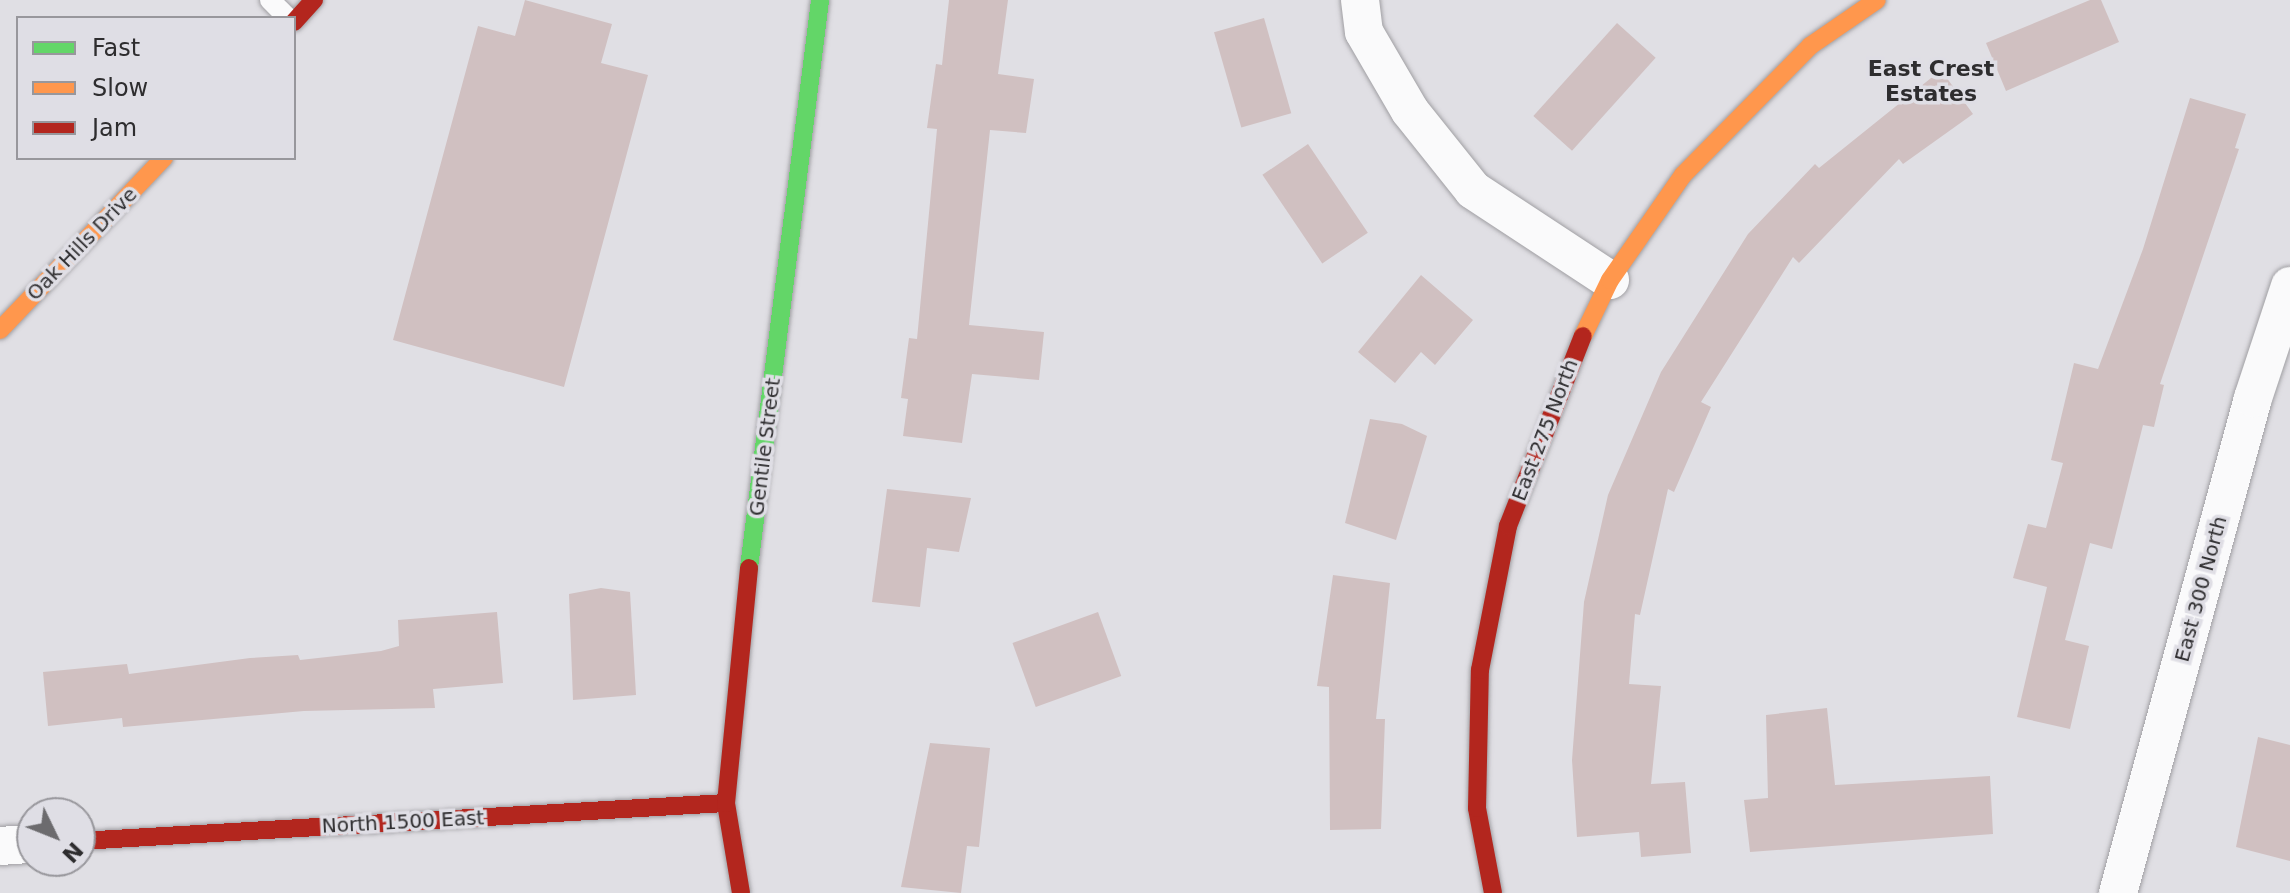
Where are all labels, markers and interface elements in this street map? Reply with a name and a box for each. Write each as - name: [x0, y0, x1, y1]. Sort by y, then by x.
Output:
- legend: [16, 16, 296, 160]
- text: Fast: [92, 34, 140, 62]
- district label: East Crest Estates: [1868, 55, 1994, 106]
- text: Slow: [92, 74, 148, 102]
- text: Jam: [92, 114, 137, 142]
- street label: Oak Hills Drive: [22, 183, 142, 305]
- street label: East 275 North: [1507, 356, 1583, 504]
- street label: Gentile Street: [745, 377, 785, 517]
- street label: East 300 North: [2170, 513, 2232, 665]
- north arrow: [16, 797, 96, 877]
- street label: North 1500 East: [321, 806, 485, 838]
- text: N: [57, 837, 88, 868]

